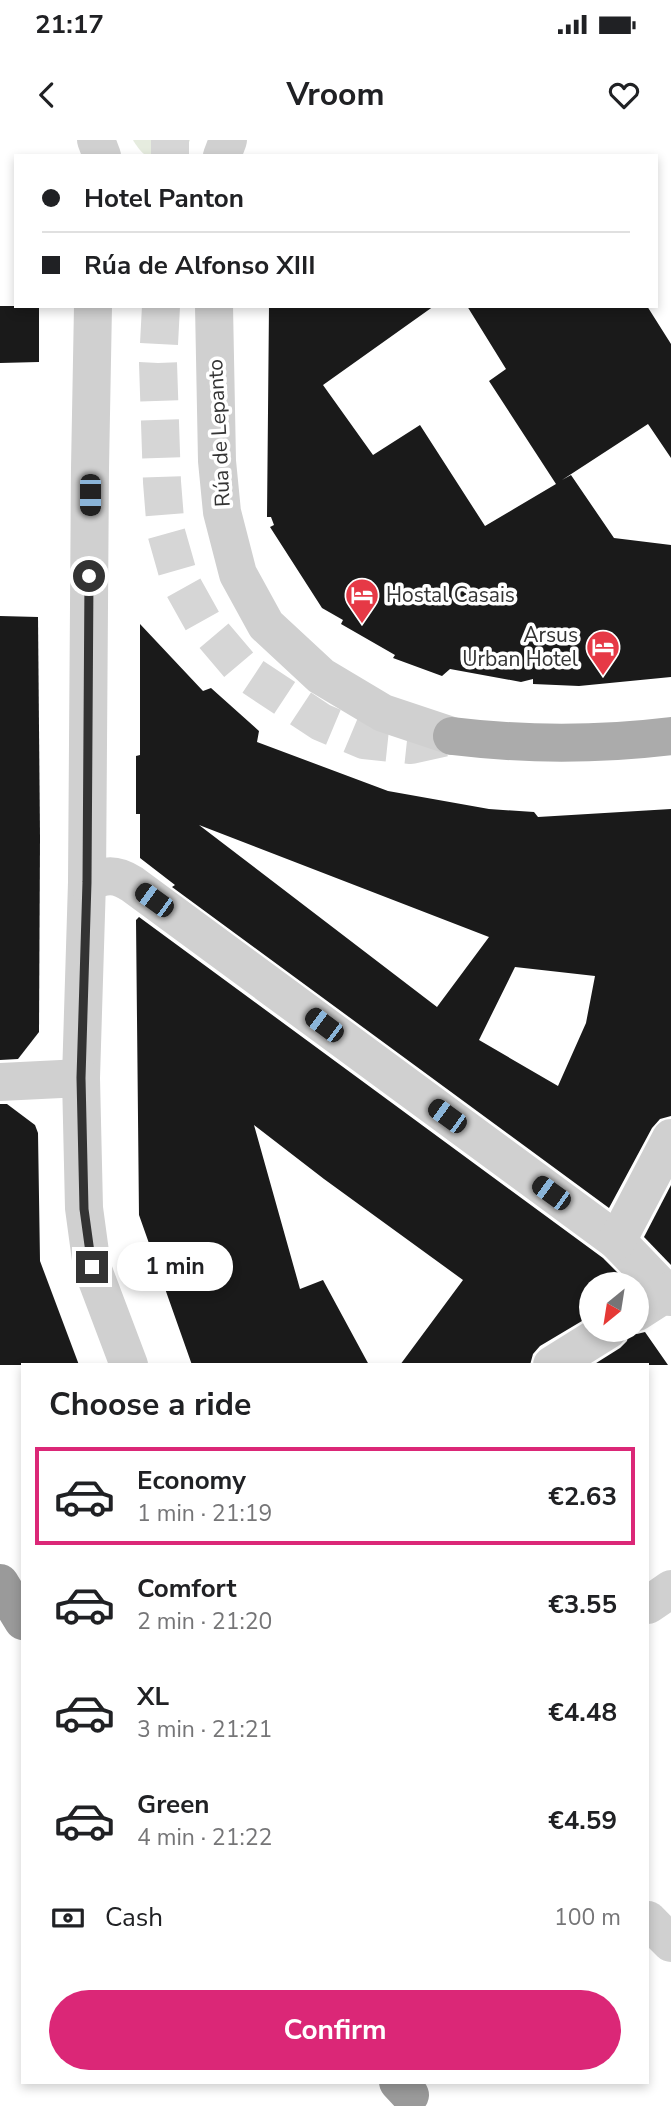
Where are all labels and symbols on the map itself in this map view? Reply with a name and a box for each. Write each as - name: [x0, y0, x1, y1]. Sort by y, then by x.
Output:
- street label: Rúa de Lepanto: [201, 358, 237, 508]
- car: [80, 474, 101, 516]
- route start: [73, 560, 105, 592]
- hotel icon: Hostal Casais: [343, 576, 381, 625]
- place label: Hostal Casais: [386, 581, 515, 609]
- place label: Arsus Urban Hotel: [462, 621, 579, 673]
- hotel icon: Arsus Urban Hotel: [584, 628, 622, 677]
- car: [131, 879, 178, 921]
- car: [301, 1004, 348, 1046]
- car: [424, 1095, 471, 1137]
- car: [528, 1172, 575, 1214]
- callout: 1 min: [116, 1242, 232, 1292]
- route end: [76, 1251, 108, 1283]
- north arrow: [579, 1272, 649, 1342]

